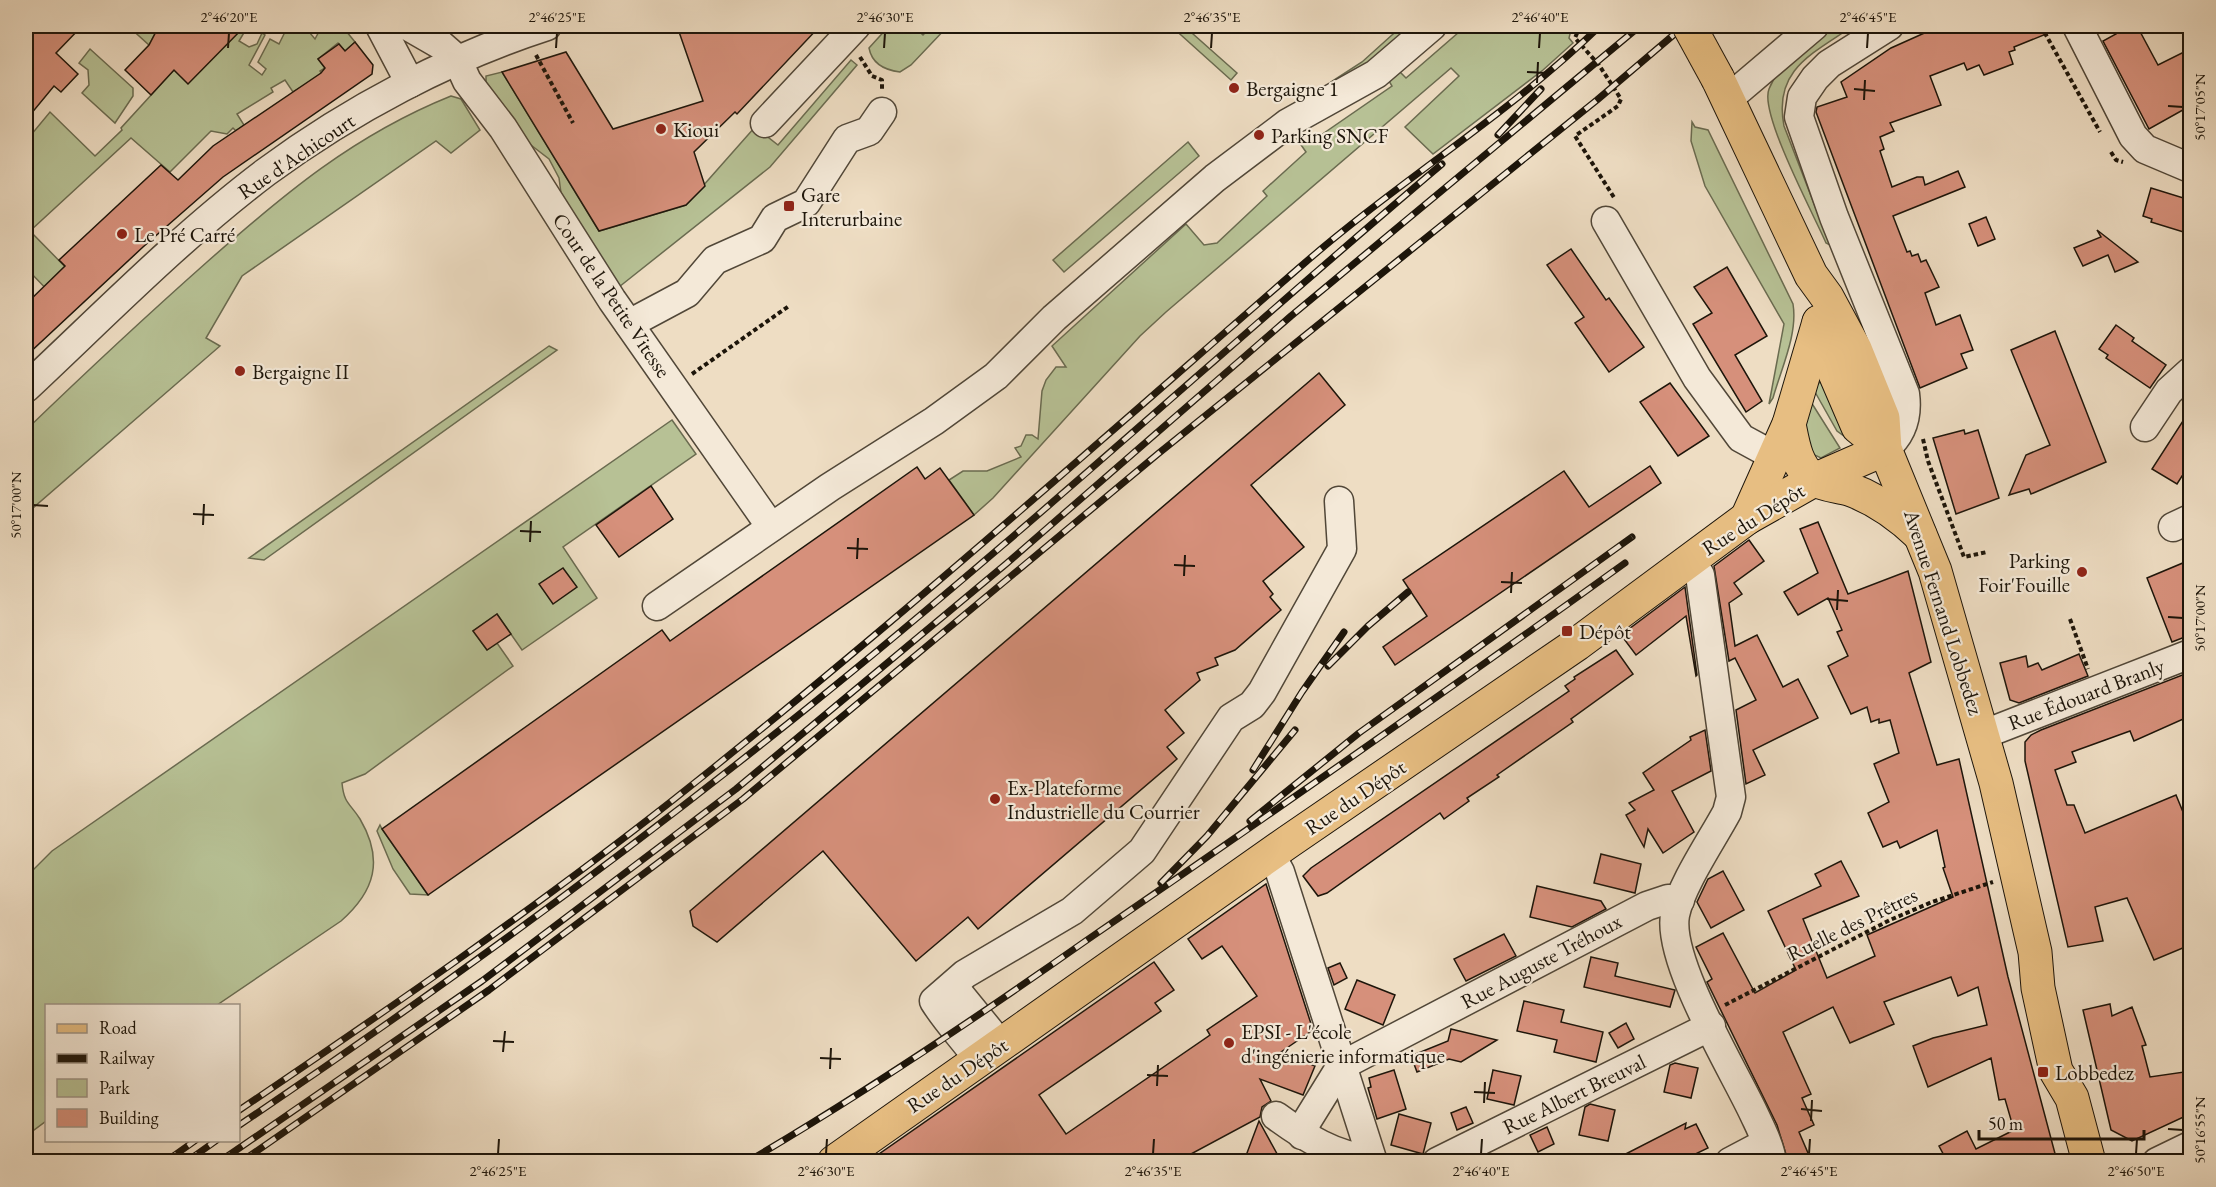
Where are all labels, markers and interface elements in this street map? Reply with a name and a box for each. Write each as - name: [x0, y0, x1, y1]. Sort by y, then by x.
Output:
- text: 2°46'20"E: [201, 7, 258, 26]
- text: 2°46'25"E: [529, 7, 586, 26]
- text: 2°46'30"E: [857, 7, 914, 26]
- text: 2°46'35"E: [1184, 7, 1241, 26]
- text: 2°46'40"E: [1512, 7, 1569, 26]
- text: 2°46'45"E: [1840, 7, 1897, 26]
- text: 50°17'05"N: [2190, 73, 2209, 141]
- place label: Bergaigne 1: [1246, 75, 1339, 102]
- marker: Bergaigne 1: [1227, 81, 1241, 95]
- street label: Rue d'Achicourt: [232, 107, 360, 205]
- place label: Kioui: [673, 116, 719, 143]
- marker: Kioui: [654, 122, 668, 136]
- place label: Parking SNCF: [1271, 122, 1389, 149]
- marker: Parking SNCF: [1252, 128, 1266, 142]
- place label: Gare Interurbaine: [801, 181, 902, 232]
- marker: Gare Interurbaine: [782, 199, 796, 213]
- street label: Cour de la Petite Vitesse: [547, 207, 677, 383]
- place label: Le Pré Carré: [134, 221, 235, 248]
- marker: Le Pré Carré: [115, 227, 129, 241]
- place label: Bergaigne II: [252, 358, 349, 385]
- marker: Bergaigne II: [233, 364, 247, 378]
- text: 50°17'00"N: [6, 471, 25, 539]
- street label: Rue du Dépôt: [1697, 477, 1810, 561]
- street label: Avenue Fernand Lobbedez: [1898, 505, 1990, 718]
- place label: Parking Foir'Fouille: [1978, 547, 2071, 598]
- marker: Parking Foir'Fouille: [2075, 565, 2089, 579]
- text: 50°17'00"N: [2190, 584, 2209, 652]
- place label: Dépôt: [1579, 618, 1631, 645]
- marker: Dépôt: [1560, 624, 1574, 638]
- street label: Rue Édouard Branly: [2004, 652, 2169, 736]
- street label: Rue du Dépôt: [1299, 753, 1411, 841]
- place label: Ex-Plateforme Industrielle du Courrier: [1007, 774, 1200, 825]
- marker: Ex-Plateforme Industrielle du Courrier: [988, 792, 1002, 806]
- street label: Ruelle des Prêtres: [1782, 881, 1922, 967]
- street label: Rue Auguste Tréhoux: [1456, 907, 1626, 1015]
- legend: [45, 1004, 240, 1142]
- text: Road: [99, 1016, 138, 1039]
- place label: EPSI - L'école d'ingénierie informatique: [1241, 1018, 1445, 1069]
- street label: Rue du Dépôt: [901, 1031, 1013, 1119]
- marker: EPSI - L'école d'ingénierie informatique: [1222, 1036, 1236, 1050]
- text: Railway: [99, 1046, 155, 1069]
- street label: Rue Albert Breuval: [1498, 1048, 1650, 1140]
- place label: Lobbedez: [2055, 1059, 2134, 1086]
- marker: Lobbedez: [2036, 1065, 2050, 1079]
- text: Park: [99, 1076, 130, 1099]
- text: 50°16'55"N: [2190, 1096, 2209, 1164]
- scale bar: [1979, 1103, 2144, 1141]
- text: Building: [99, 1106, 159, 1129]
- text: 50 m: [1988, 1112, 2023, 1135]
- text: 2°46'25"E: [470, 1161, 527, 1180]
- text: 2°46'30"E: [798, 1161, 855, 1180]
- text: 2°46'35"E: [1125, 1161, 1182, 1180]
- text: 2°46'40"E: [1453, 1161, 1510, 1180]
- text: 2°46'45"E: [1781, 1161, 1838, 1180]
- text: 2°46'50"E: [2108, 1161, 2165, 1180]

